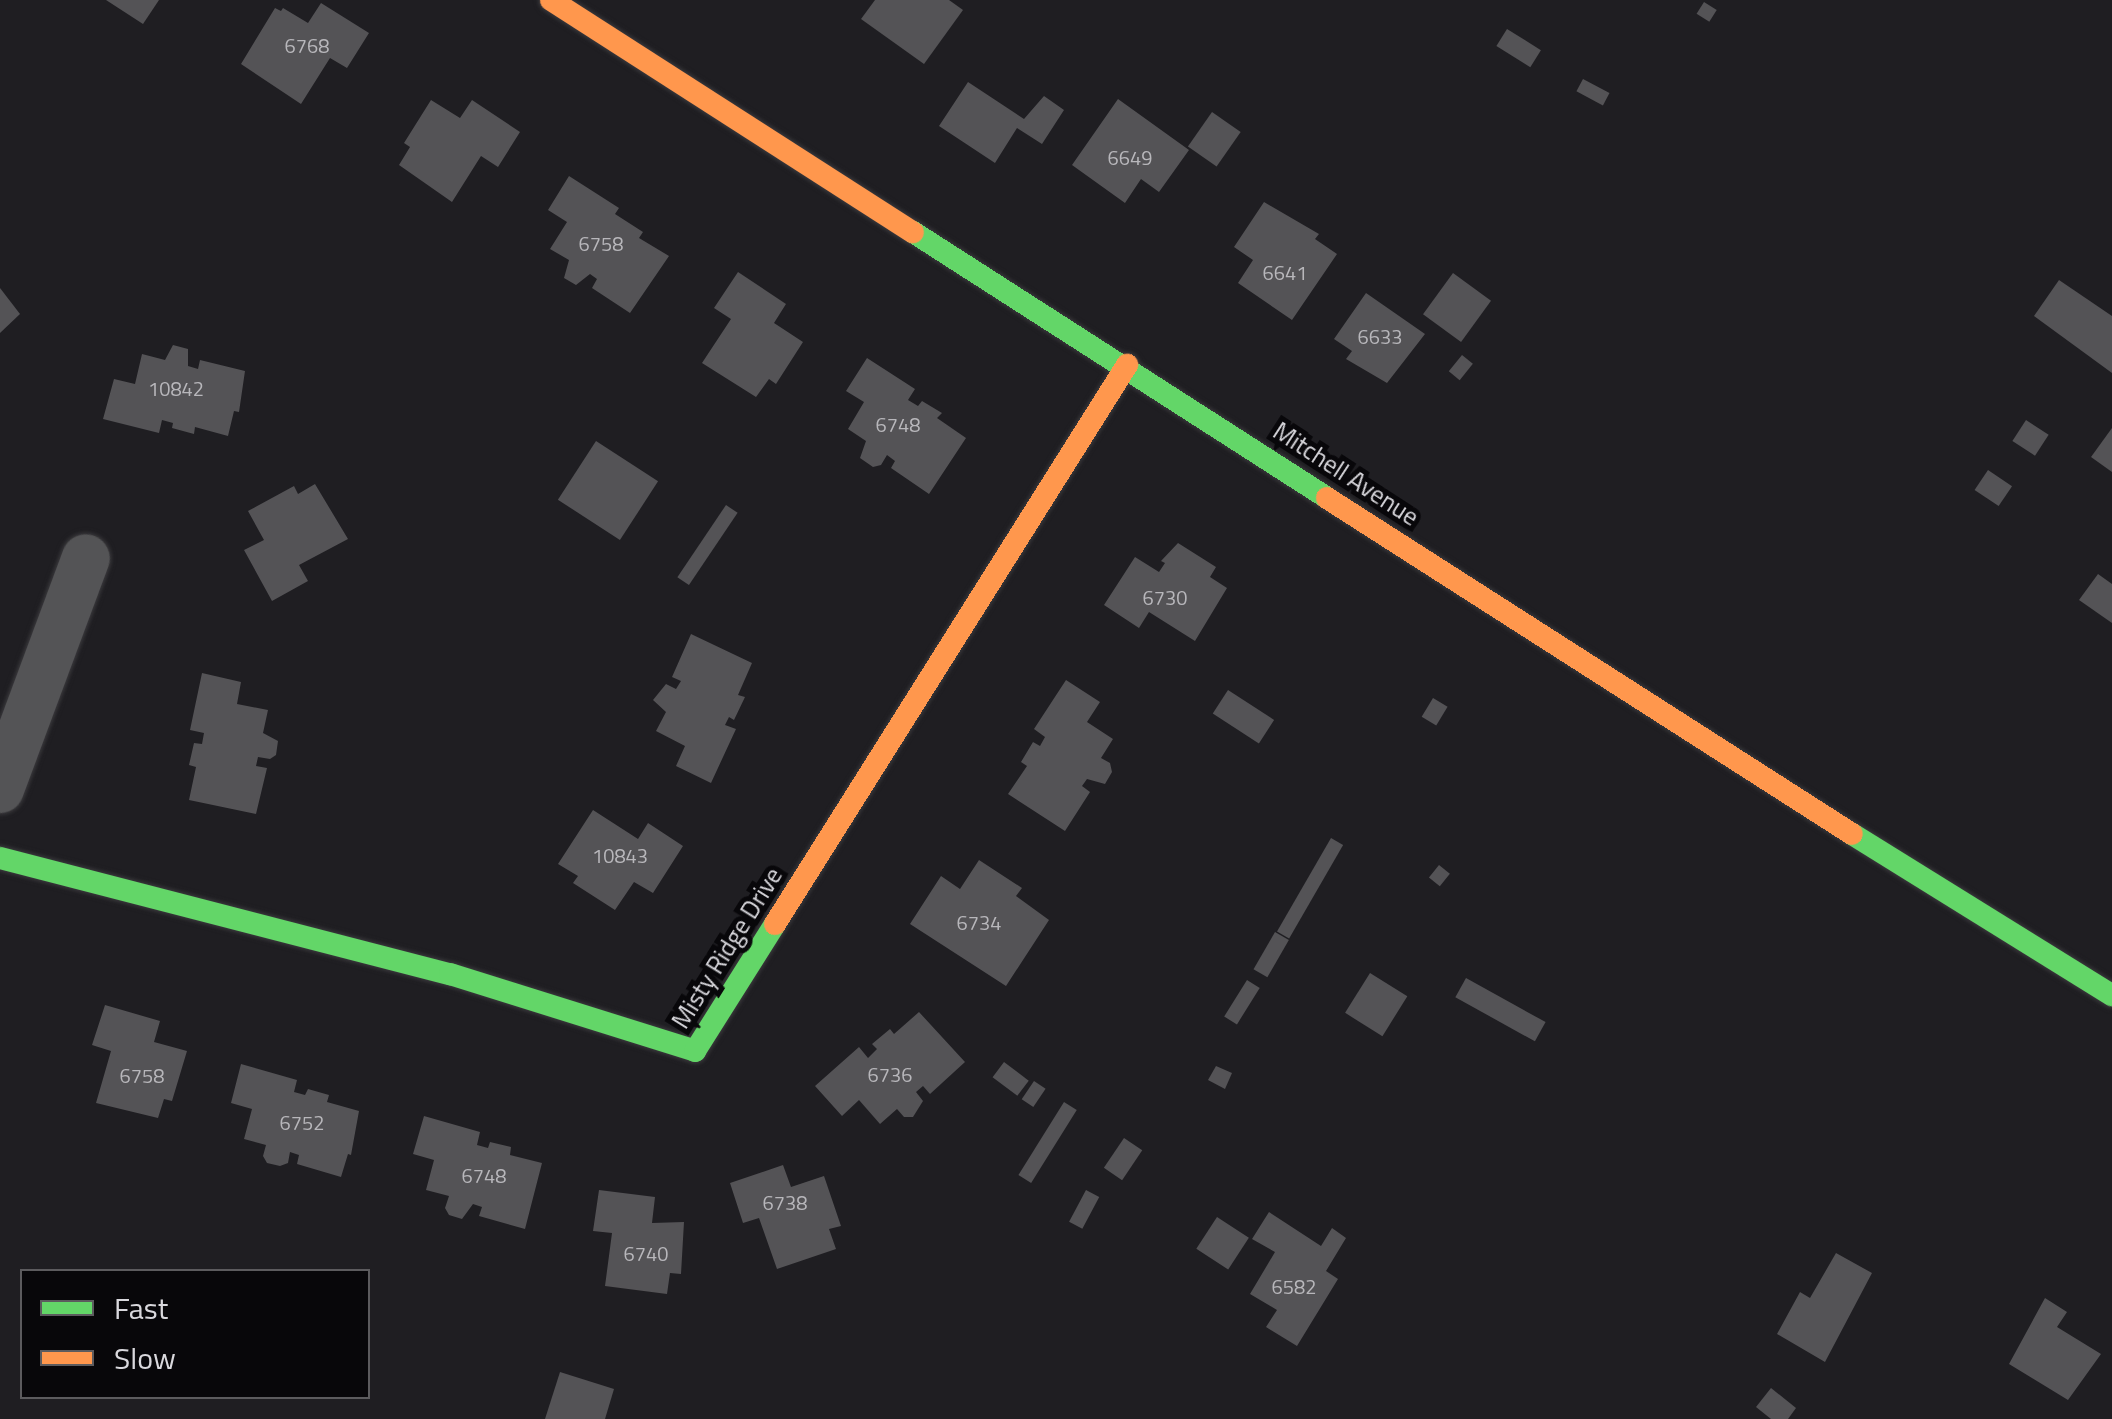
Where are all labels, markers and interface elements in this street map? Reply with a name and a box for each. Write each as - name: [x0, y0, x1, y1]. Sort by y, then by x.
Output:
- house number: 6768: [285, 33, 329, 57]
- house number: 6649: [1108, 145, 1152, 169]
- house number: 6758: [579, 231, 623, 255]
- house number: 6641: [1263, 260, 1307, 284]
- house number: 6633: [1358, 324, 1402, 348]
- house number: 10842: [148, 376, 204, 400]
- house number: 6748: [876, 412, 920, 436]
- street label: Mitchell Avenue: [1268, 416, 1424, 532]
- house number: 6730: [1143, 585, 1187, 609]
- house number: 10843: [592, 843, 648, 867]
- street label: Misty Ridge Drive: [665, 862, 789, 1034]
- house number: 6734: [957, 910, 1001, 934]
- house number: 6736: [868, 1062, 912, 1086]
- house number: 6758: [120, 1063, 164, 1087]
- house number: 6752: [280, 1110, 324, 1134]
- house number: 6748: [462, 1163, 506, 1187]
- house number: 6738: [763, 1190, 807, 1214]
- house number: 6740: [624, 1241, 668, 1265]
- legend: [20, 1269, 370, 1399]
- house number: 6582: [1272, 1274, 1316, 1298]
- text: Fast: [114, 1285, 168, 1331]
- text: Slow: [114, 1335, 176, 1381]

